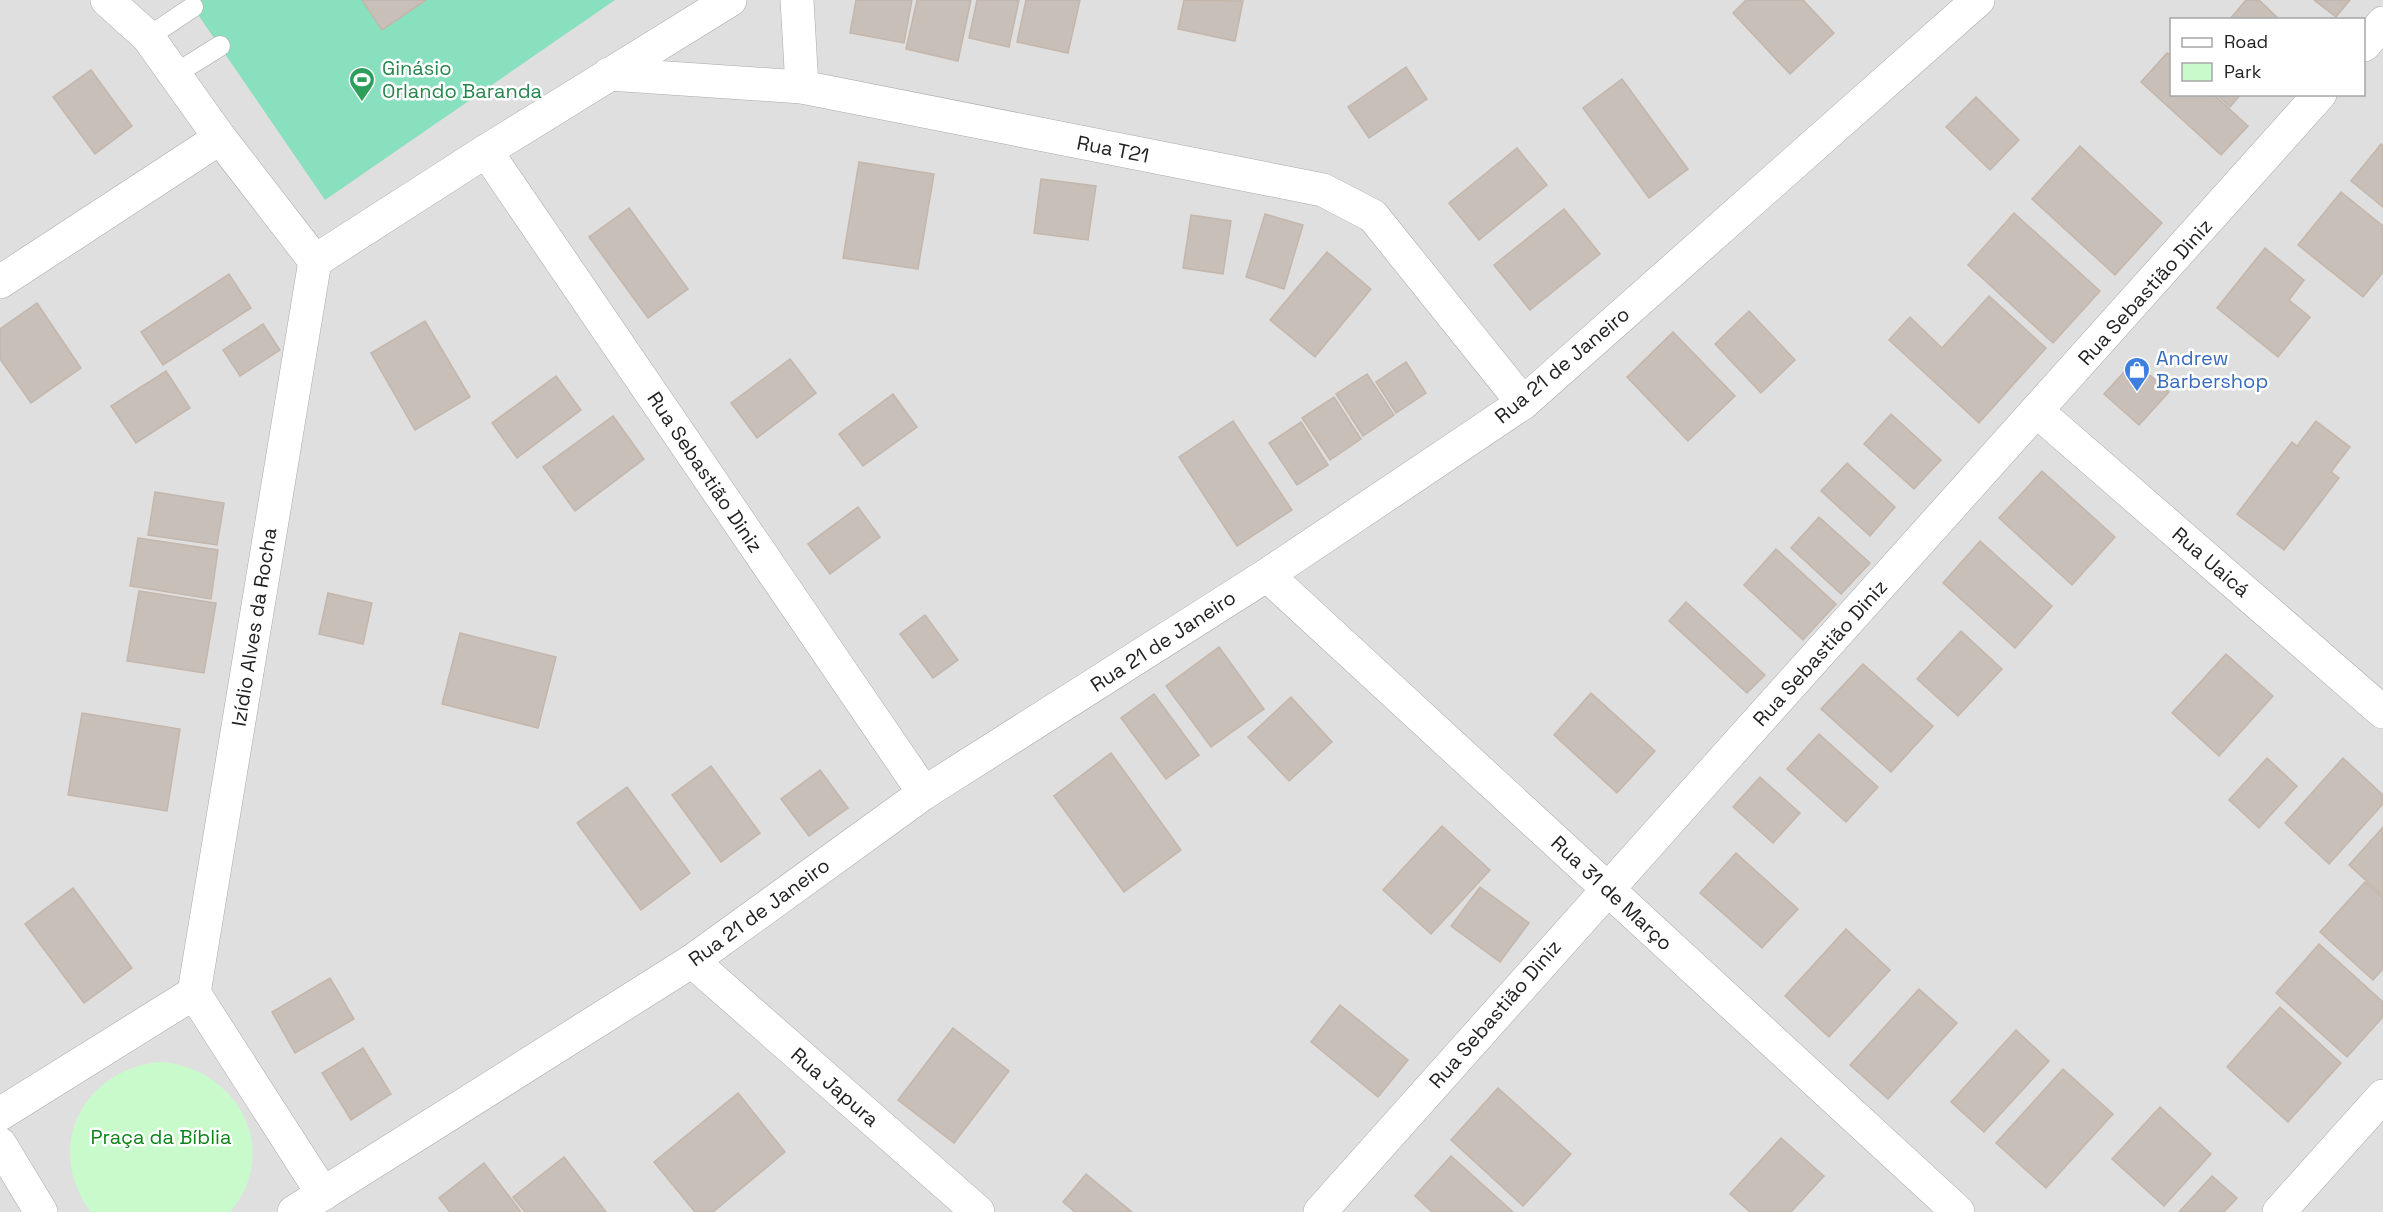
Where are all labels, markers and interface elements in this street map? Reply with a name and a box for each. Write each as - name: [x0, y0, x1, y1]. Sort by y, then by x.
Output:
- legend: [2170, 18, 2365, 96]
- text: Road: [2224, 30, 2268, 53]
- place label: Ginásio Orlando Baranda: [382, 55, 542, 104]
- text: Park: [2224, 60, 2262, 83]
- sports icon: Ginásio Orlando Baranda: [347, 65, 377, 103]
- street label: Rua T21: [1075, 129, 1151, 169]
- street label: Rua Sebastião Diniz: [2072, 213, 2218, 371]
- street label: Rua 21 de Janeiro: [1489, 301, 1635, 429]
- place label: Andrew Barbershop: [2156, 345, 2268, 394]
- shop icon: Andrew Barbershop: [2122, 355, 2152, 393]
- street label: Rua Sebastião Diniz: [641, 386, 769, 558]
- street label: Rua Uaicá: [2167, 521, 2255, 603]
- street label: Izídio Alves da Rocha: [225, 526, 283, 728]
- street label: Rua Sebastião Diniz: [1747, 574, 1893, 732]
- street label: Rua 21 de Janeiro: [1085, 584, 1241, 698]
- street label: Rua 31 de Março: [1546, 830, 1678, 956]
- street label: Rua 21 de Janeiro: [683, 852, 835, 972]
- street label: Rua Sebastião Diniz: [1423, 934, 1567, 1094]
- street label: Rua Japura: [786, 1042, 884, 1132]
- park label: Praça da Bíblia: [91, 1124, 231, 1150]

